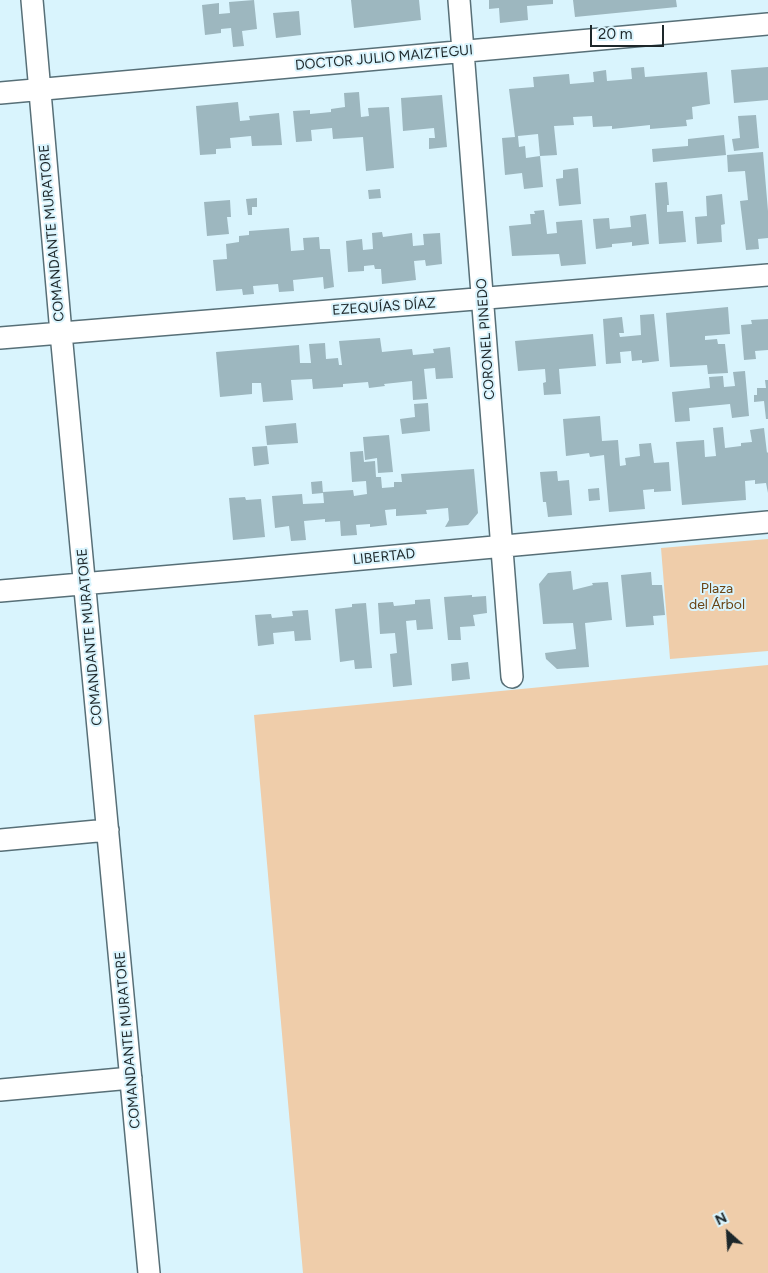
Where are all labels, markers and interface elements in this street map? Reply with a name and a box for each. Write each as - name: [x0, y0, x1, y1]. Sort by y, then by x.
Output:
- scale bar: [593, 15, 667, 47]
- text: 20 m: [598, 25, 632, 43]
- street label: DOCTOR JULIO MAIZTEGUI: [294, 42, 474, 74]
- street label: COMANDANTE MURATORE: [36, 144, 68, 322]
- street label: CORONEL PINEDO: [473, 278, 499, 400]
- street label: EZEQUÍAS DÍAZ: [332, 295, 436, 319]
- street label: LIBERTAD: [352, 545, 416, 569]
- street label: COMANDANTE MURATORE: [74, 548, 106, 726]
- park label: Plaza del Árbol: [689, 581, 745, 614]
- street label: COMANDANTE MURATORE: [112, 951, 144, 1129]
- north arrow: [703, 1208, 753, 1258]
- text: N: [713, 1209, 730, 1229]

